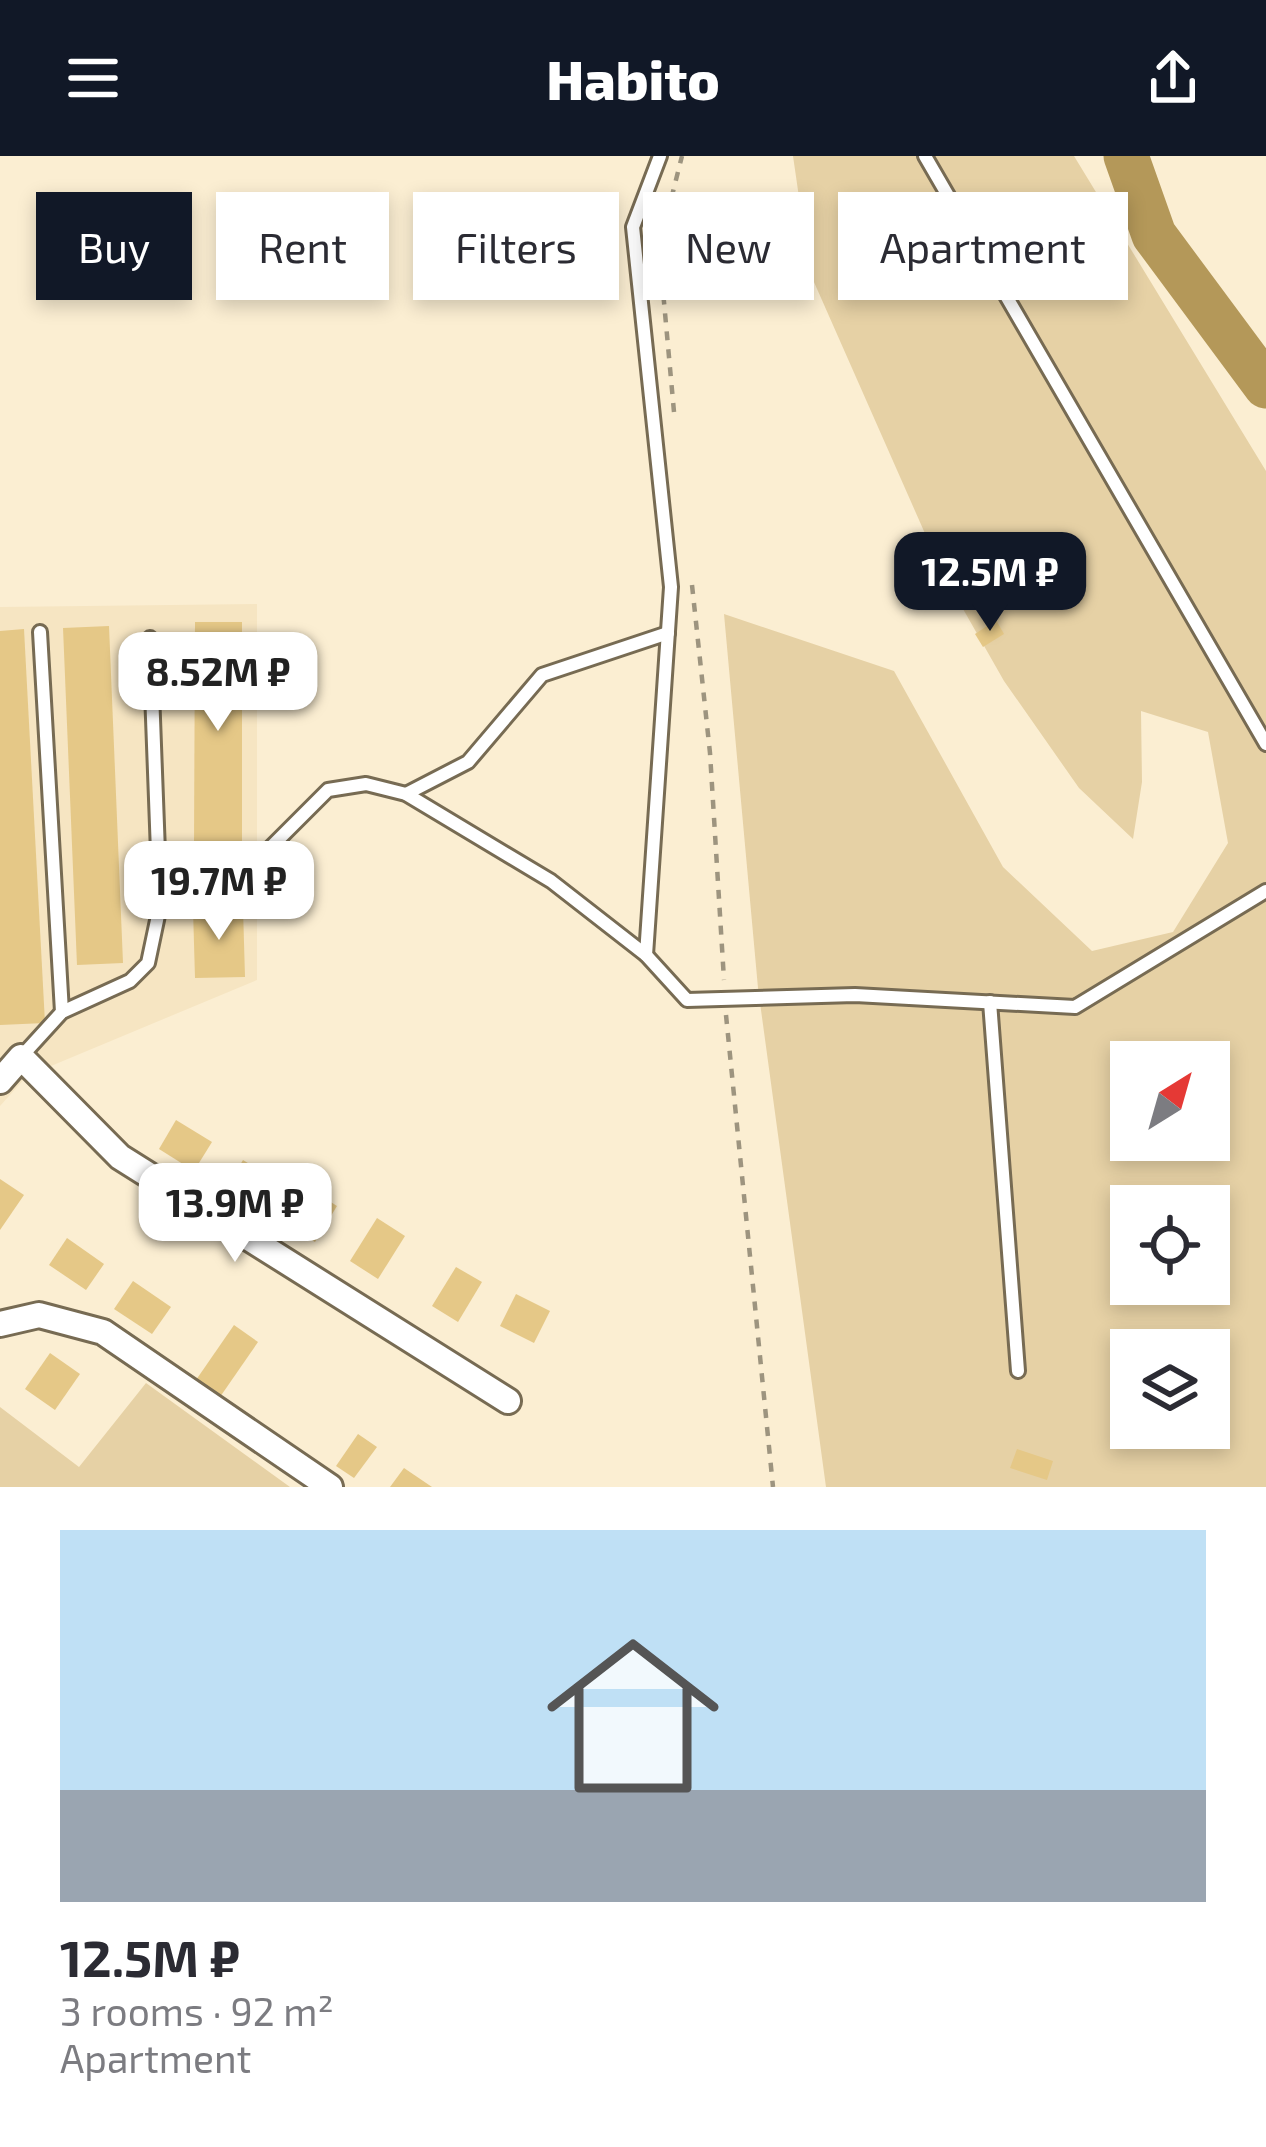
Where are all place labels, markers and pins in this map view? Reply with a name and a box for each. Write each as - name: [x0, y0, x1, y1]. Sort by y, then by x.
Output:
- pin: 12.5M ₽: [879, 532, 1101, 634]
- pin: 8.52M ₽: [107, 632, 329, 734]
- pin: 19.7M ₽: [108, 841, 330, 943]
- pin: 13.9M ₽: [124, 1163, 346, 1265]

